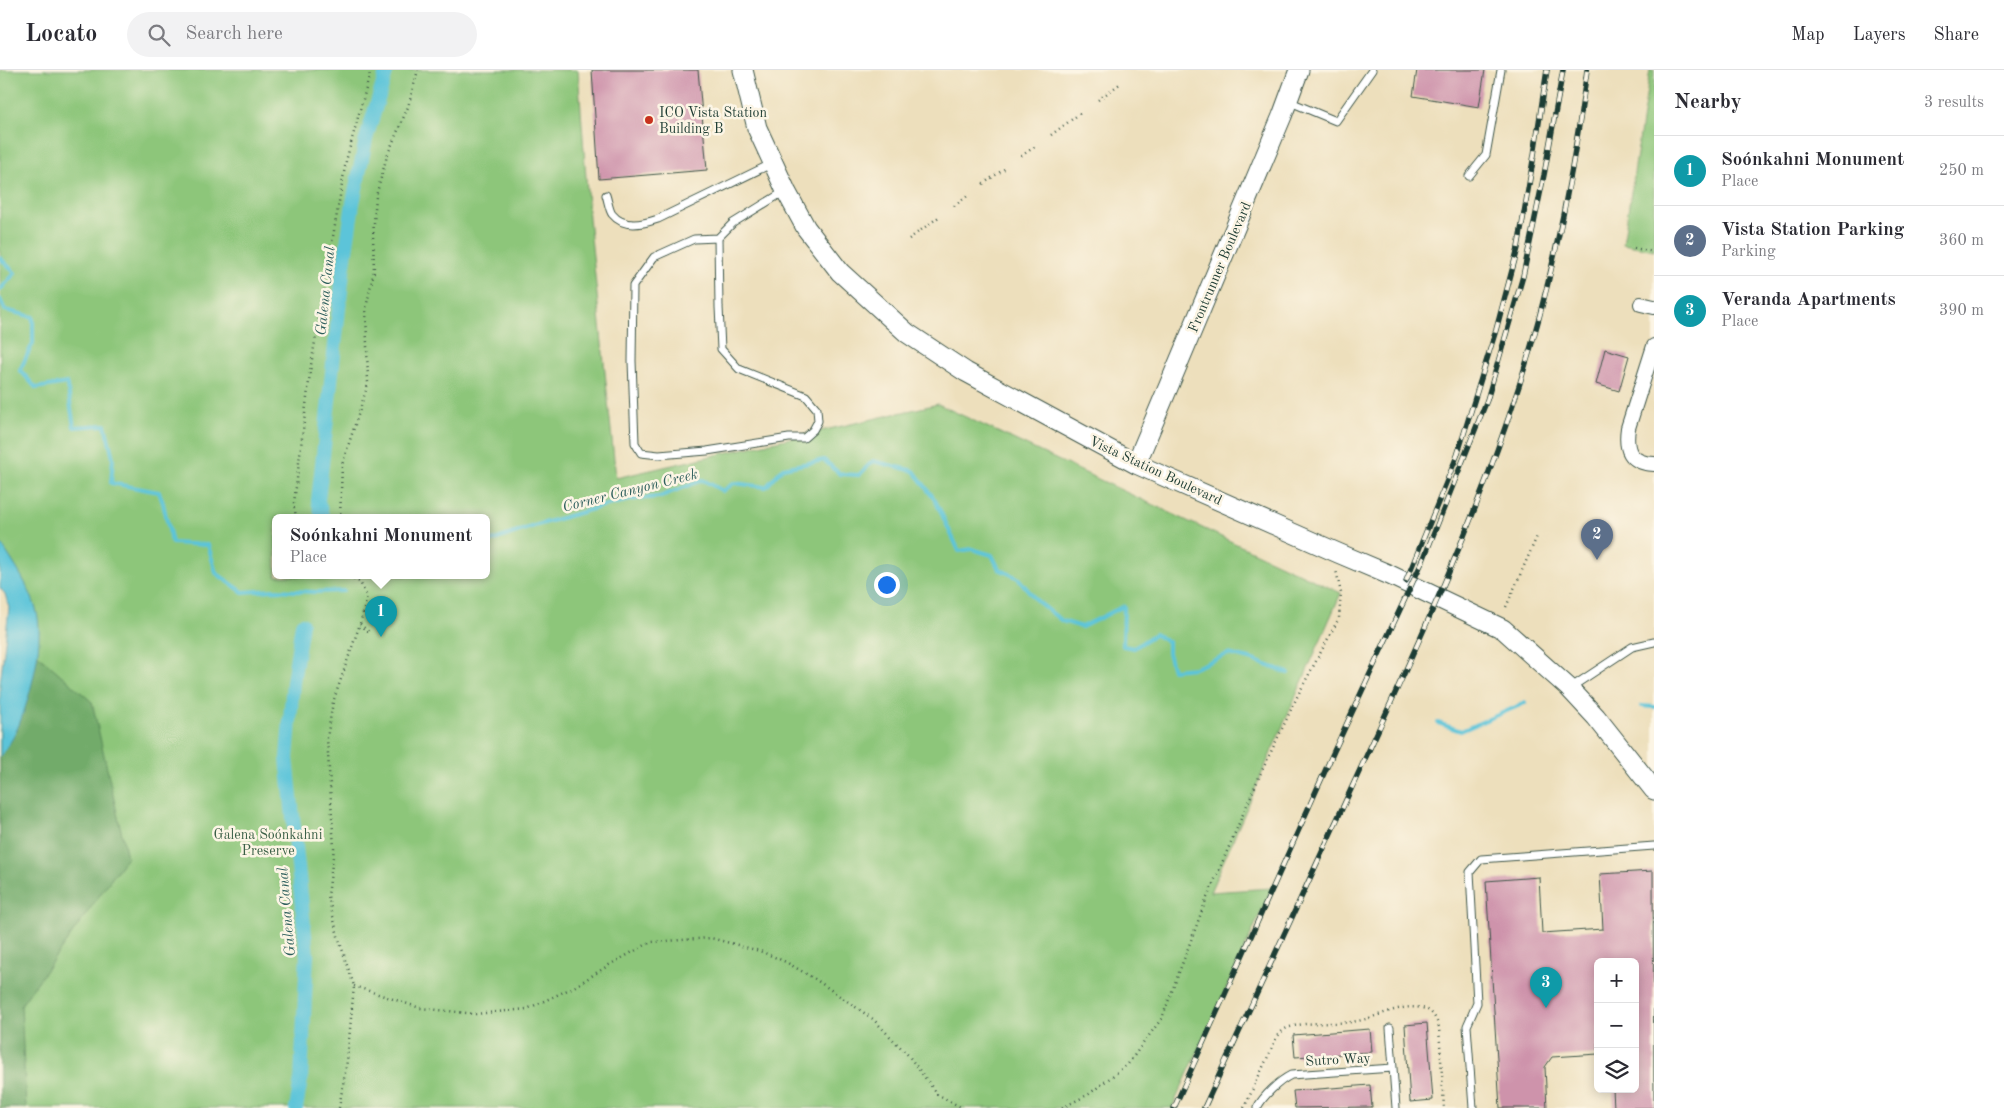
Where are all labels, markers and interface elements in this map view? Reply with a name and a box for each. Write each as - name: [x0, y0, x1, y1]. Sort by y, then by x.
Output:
- search box: [127, 12, 477, 57]
- icon: search: [145, 21, 173, 49]
- text: Locato: [25, 23, 97, 47]
- text: Search here: [185, 25, 283, 44]
- text: Map: [1791, 26, 1825, 44]
- text: Layers: [1853, 26, 1905, 44]
- text: Share: [1933, 26, 1979, 44]
- text: Nearby: [1674, 92, 1742, 113]
- text: 3 results: [1924, 95, 1984, 111]
- place label: ICO Vista Station Building B: [659, 106, 768, 136]
- marker: ICO Vista Station Building B: [643, 114, 655, 126]
- text: Soónkahni Monument: [1721, 151, 1904, 170]
- text: 1: [1685, 163, 1695, 179]
- text: 250 m: [1939, 163, 1984, 179]
- text: Place: [1721, 174, 1758, 190]
- street label: Frontrunner Boulevard: [1186, 200, 1254, 335]
- text: Vista Station Parking: [1721, 221, 1904, 240]
- text: 2: [1685, 233, 1695, 249]
- text: 360 m: [1939, 233, 1984, 249]
- text: Parking: [1721, 244, 1776, 260]
- water label: Galena Canal: [314, 245, 339, 336]
- text: Veranda Apartments: [1721, 291, 1896, 310]
- text: 3: [1685, 303, 1695, 319]
- text: 390 m: [1939, 303, 1984, 319]
- text: Place: [1721, 314, 1758, 330]
- street label: Vista Station Boulevard: [1087, 434, 1224, 508]
- water label: Corner Canyon Creek: [561, 467, 700, 516]
- popup: [272, 514, 490, 579]
- pin: 2: [1581, 519, 1613, 560]
- text: Soónkahni Monument: [289, 527, 473, 546]
- text: Place: [289, 550, 327, 566]
- your location: [874, 572, 900, 598]
- pin: 1: [365, 596, 397, 637]
- park label: Galena Soónkahni Preserve: [214, 828, 323, 858]
- water label: Galena Canal: [276, 866, 299, 957]
- map controls: [1594, 958, 1639, 1093]
- button: +: [1594, 958, 1639, 1003]
- pin: 3: [1530, 967, 1562, 1008]
- button: −: [1594, 1003, 1639, 1048]
- button: layers: [1594, 1048, 1639, 1093]
- street label: Sutro Way: [1305, 1051, 1372, 1069]

